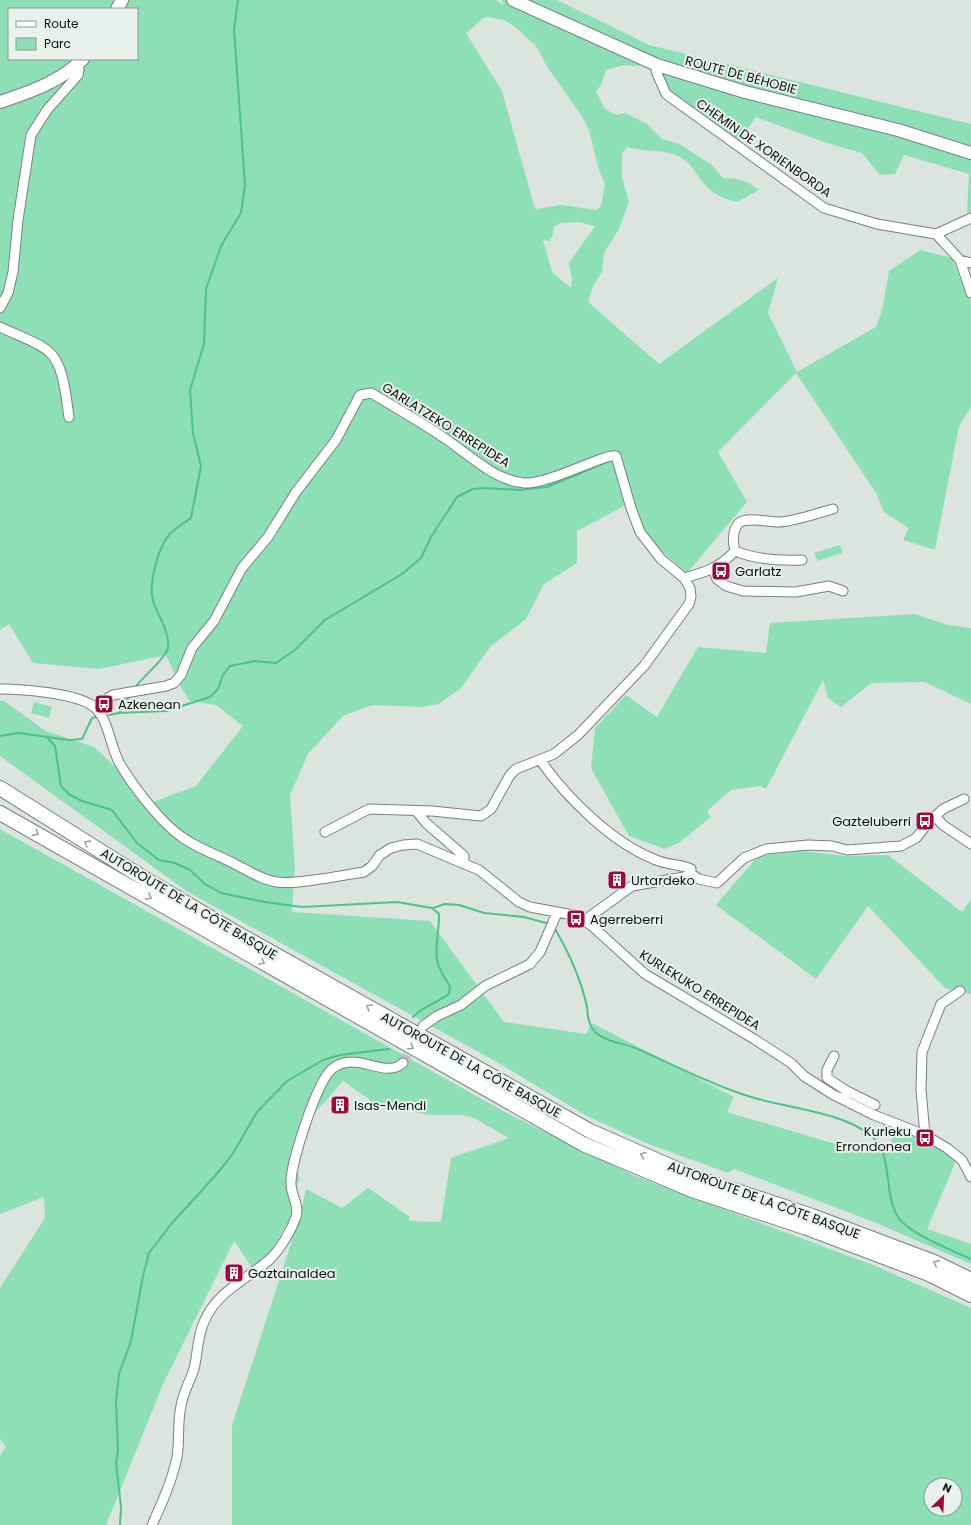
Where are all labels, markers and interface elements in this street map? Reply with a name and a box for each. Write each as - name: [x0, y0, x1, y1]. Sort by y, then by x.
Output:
- legend: [8, 8, 138, 60]
- text: Route: [44, 15, 78, 32]
- text: Parc: [44, 35, 71, 52]
- street label: ROUTE DE BÉHOBIE: [683, 51, 799, 99]
- street label: CHEMIN DE XORIENBORDA: [692, 94, 836, 202]
- street label: GARLATZEKO ERREPIDEA: [378, 378, 514, 472]
- bus stop icon: Garlatz: [710, 560, 732, 582]
- place label: Garlatz: [735, 562, 781, 581]
- bus stop icon: Azkenean: [93, 693, 115, 715]
- place label: Azkenean: [118, 695, 181, 714]
- bus stop icon: Gazteluberri: [914, 810, 936, 832]
- place label: Gazteluberri: [832, 812, 911, 831]
- one-way arrow: [32, 829, 39, 836]
- one-way arrow: [84, 840, 91, 848]
- street label: AUTOROUTE DE LA CÔTE BASQUE: [97, 843, 281, 965]
- building icon: Urtardeko: [606, 869, 628, 891]
- place label: Urtardeko: [631, 871, 695, 890]
- one-way arrow: [145, 893, 152, 900]
- bus stop icon: Agerreberri: [565, 908, 587, 930]
- place label: Agerreberri: [590, 910, 663, 929]
- street label: KURLEKUKO ERREPIDEA: [636, 945, 764, 1035]
- one-way arrow: [258, 957, 265, 964]
- one-way arrow: [366, 1005, 373, 1012]
- street label: AUTOROUTE DE LA CÔTE BASQUE: [377, 1007, 565, 1123]
- one-way arrow: [407, 1042, 414, 1049]
- building icon: Isas-Mendi: [329, 1094, 351, 1116]
- place label: Isas-Mendi: [354, 1096, 426, 1115]
- place label: Kurleku Errondonea: [836, 1122, 911, 1156]
- bus stop icon: Kurleku Errondonea: [914, 1127, 936, 1149]
- one-way arrow: [640, 1151, 647, 1159]
- street label: AUTOROUTE DE LA CÔTE BASQUE: [665, 1156, 863, 1244]
- one-way arrow: [932, 1260, 940, 1268]
- building icon: Gaztainaldea: [223, 1262, 245, 1284]
- place label: Gaztainaldea: [248, 1264, 335, 1283]
- north arrow: [923, 1477, 963, 1517]
- text: N: [940, 1479, 954, 1497]

